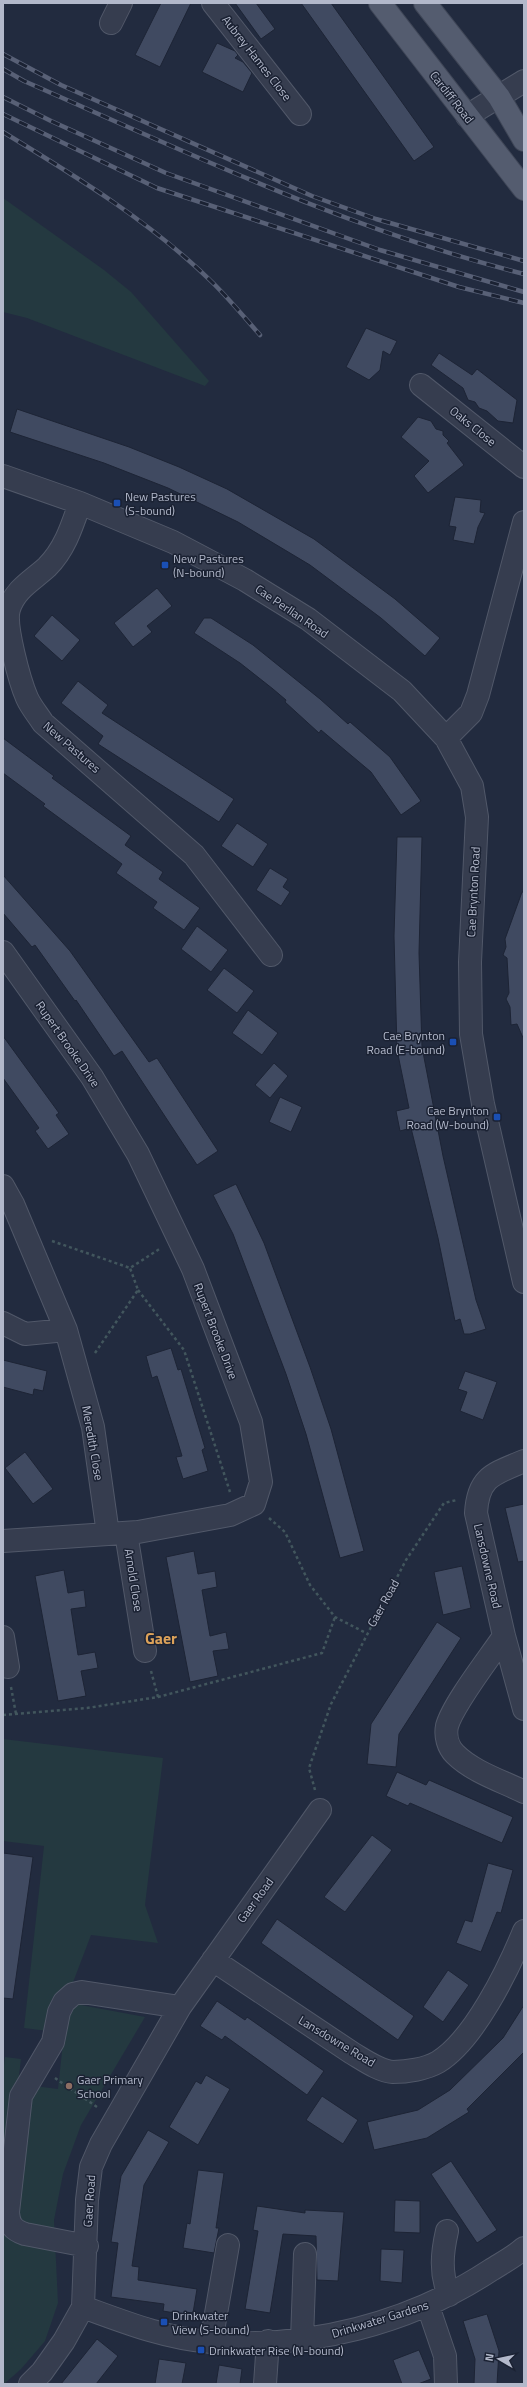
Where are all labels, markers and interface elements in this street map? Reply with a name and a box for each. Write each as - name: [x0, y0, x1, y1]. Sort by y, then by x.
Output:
- street label: Aubrey Hames Close: [218, 11, 296, 105]
- street label: Cardiff Road: [425, 67, 479, 127]
- street label: Oaks Close: [446, 401, 500, 451]
- place label: New Pastures (S-bound): [125, 487, 196, 520]
- marker: New Pastures (S-bound): [112, 498, 122, 508]
- place label: New Pastures (N-bound): [173, 549, 244, 582]
- marker: New Pastures (N-bound): [160, 560, 170, 570]
- street label: Cae Perllan Road: [251, 579, 333, 643]
- street label: New Pastures: [39, 717, 105, 778]
- street label: Cae Brynton Road: [461, 846, 485, 938]
- street label: Rupert Brooke Drive: [31, 997, 105, 1091]
- place label: Cae Brynton Road (E-bound): [367, 1026, 445, 1059]
- marker: Cae Brynton Road (E-bound): [448, 1037, 458, 1047]
- place label: Cae Brynton Road (W-bound): [407, 1101, 489, 1134]
- marker: Cae Brynton Road (W-bound): [492, 1112, 502, 1122]
- street label: Rupert Brooke Drive: [189, 1280, 243, 1382]
- street label: Meredith Close: [77, 1404, 109, 1482]
- street label: Lansdowne Road: [469, 1522, 507, 1610]
- street label: Arnold Close: [120, 1547, 148, 1613]
- street label: Gaer Road: [362, 1576, 404, 1630]
- district label: Gaer: [145, 1626, 177, 1650]
- street label: Gaer Road: [232, 1873, 278, 1927]
- street label: Lansdowne Road: [295, 2011, 379, 2071]
- place label: Gaer Primary School: [77, 2070, 143, 2103]
- marker: Gaer Primary School: [64, 2081, 74, 2091]
- street label: Gaer Road: [78, 2174, 100, 2228]
- street label: Drinkwater Gardens: [329, 2295, 431, 2343]
- place label: Drinkwater View (S-bound): [172, 2306, 249, 2339]
- marker: Drinkwater View (S-bound): [159, 2317, 169, 2327]
- north arrow: [479, 2339, 519, 2379]
- place label: Drinkwater Rise (N-bound): [209, 2341, 344, 2360]
- marker: Drinkwater Rise (N-bound): [196, 2345, 206, 2355]
- text: N: [481, 2352, 498, 2362]

